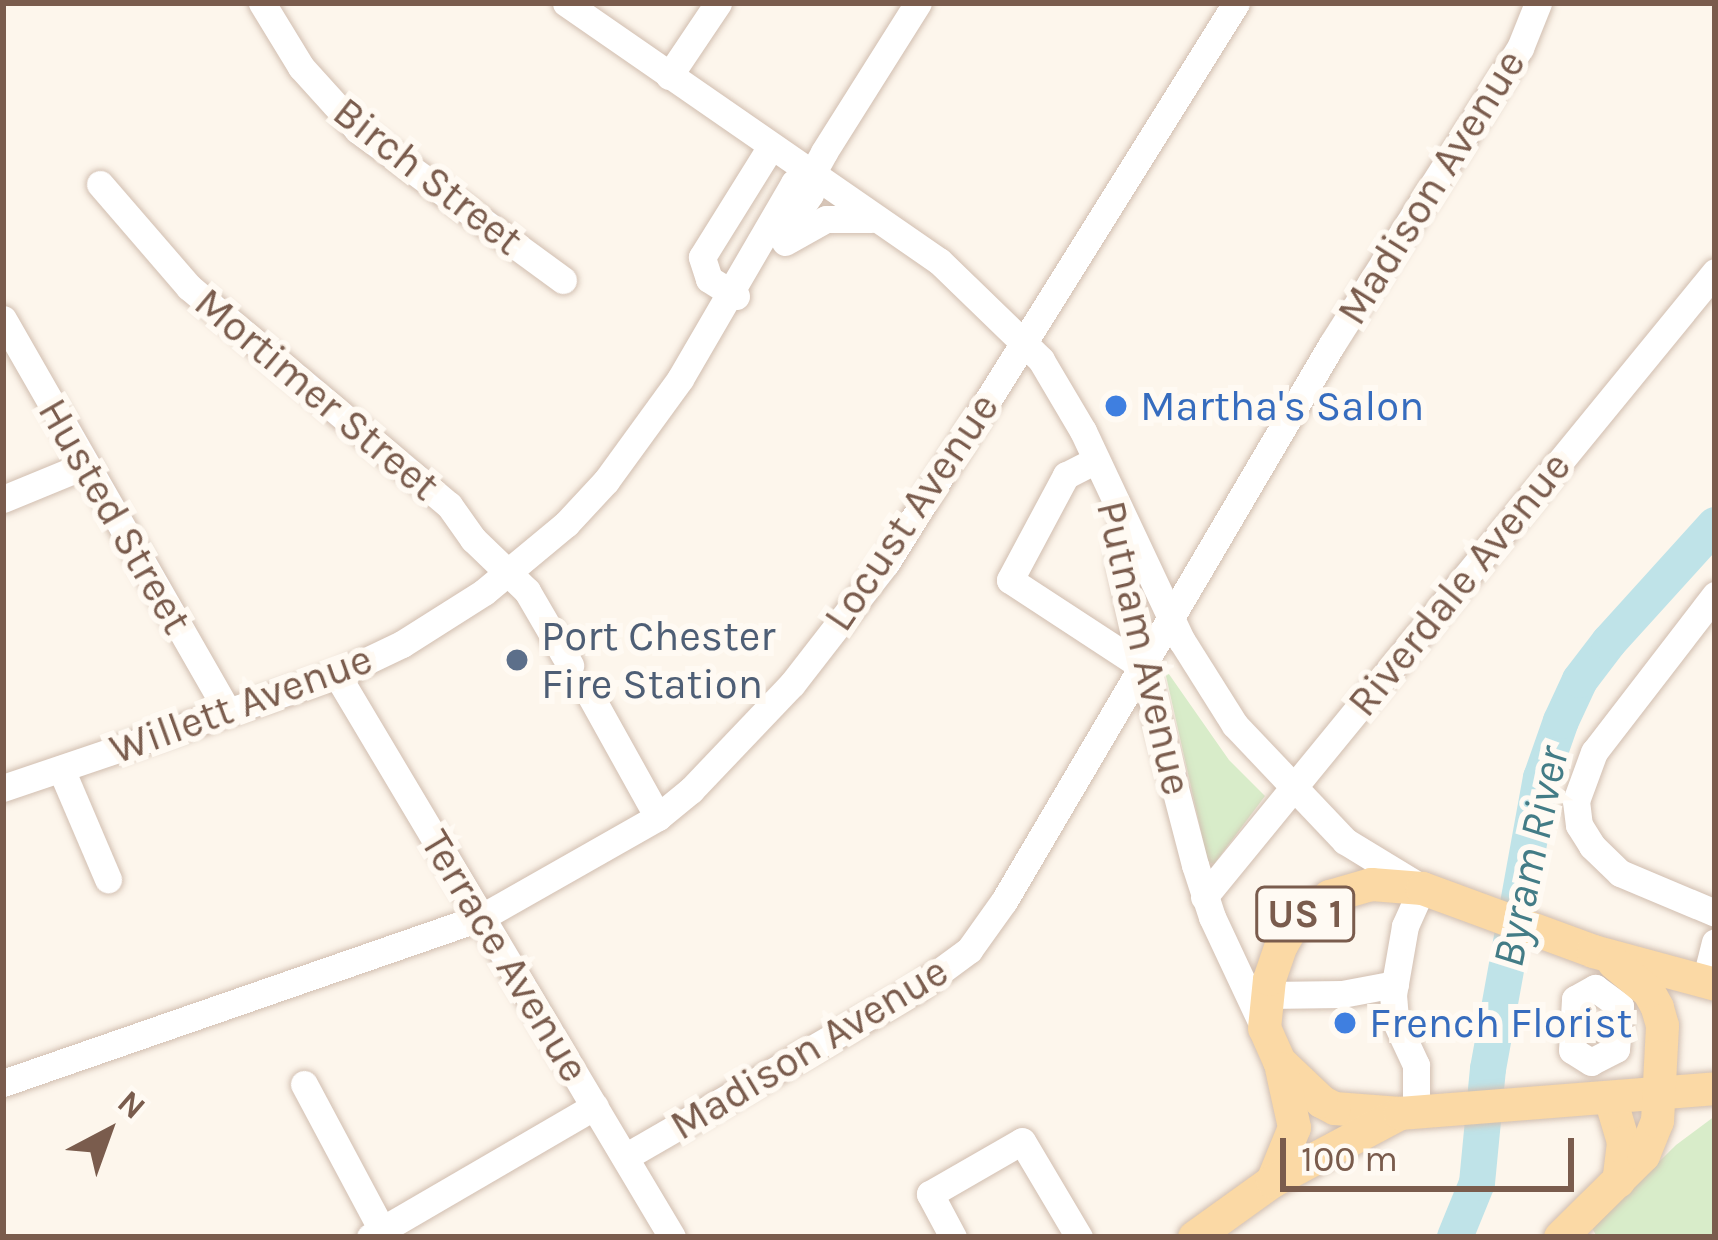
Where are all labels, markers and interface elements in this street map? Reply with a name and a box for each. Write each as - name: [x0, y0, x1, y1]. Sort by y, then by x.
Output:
- street label: Madison Avenue: [1326, 40, 1536, 334]
- street label: Birch Street: [323, 87, 533, 265]
- street label: Mortimer Street: [185, 277, 449, 511]
- place label: Martha's Salon: [1140, 381, 1424, 431]
- street label: Locust Avenue: [813, 384, 1009, 640]
- street label: Husted Street: [27, 389, 203, 643]
- marker: Martha's Salon: [1103, 393, 1129, 419]
- street label: Riverdale Avenue: [1337, 442, 1581, 726]
- street label: Putnam Avenue: [1086, 496, 1202, 800]
- place label: Port Chester Fire Station: [541, 611, 775, 710]
- street label: Willett Avenue: [103, 633, 379, 775]
- marker: Port Chester Fire Station: [504, 647, 530, 673]
- water label: Byram River: [1481, 742, 1581, 972]
- street label: Terrace Avenue: [410, 821, 600, 1091]
- road number: US 1: [1254, 881, 1356, 947]
- street label: Madison Avenue: [661, 945, 957, 1151]
- place label: French Florist: [1369, 998, 1632, 1048]
- marker: French Florist: [1332, 1010, 1358, 1036]
- north arrow: [48, 1072, 168, 1192]
- text: N: [110, 1083, 153, 1127]
- scale bar: [1286, 1114, 1580, 1188]
- text: 100 m: [1301, 1138, 1398, 1180]

